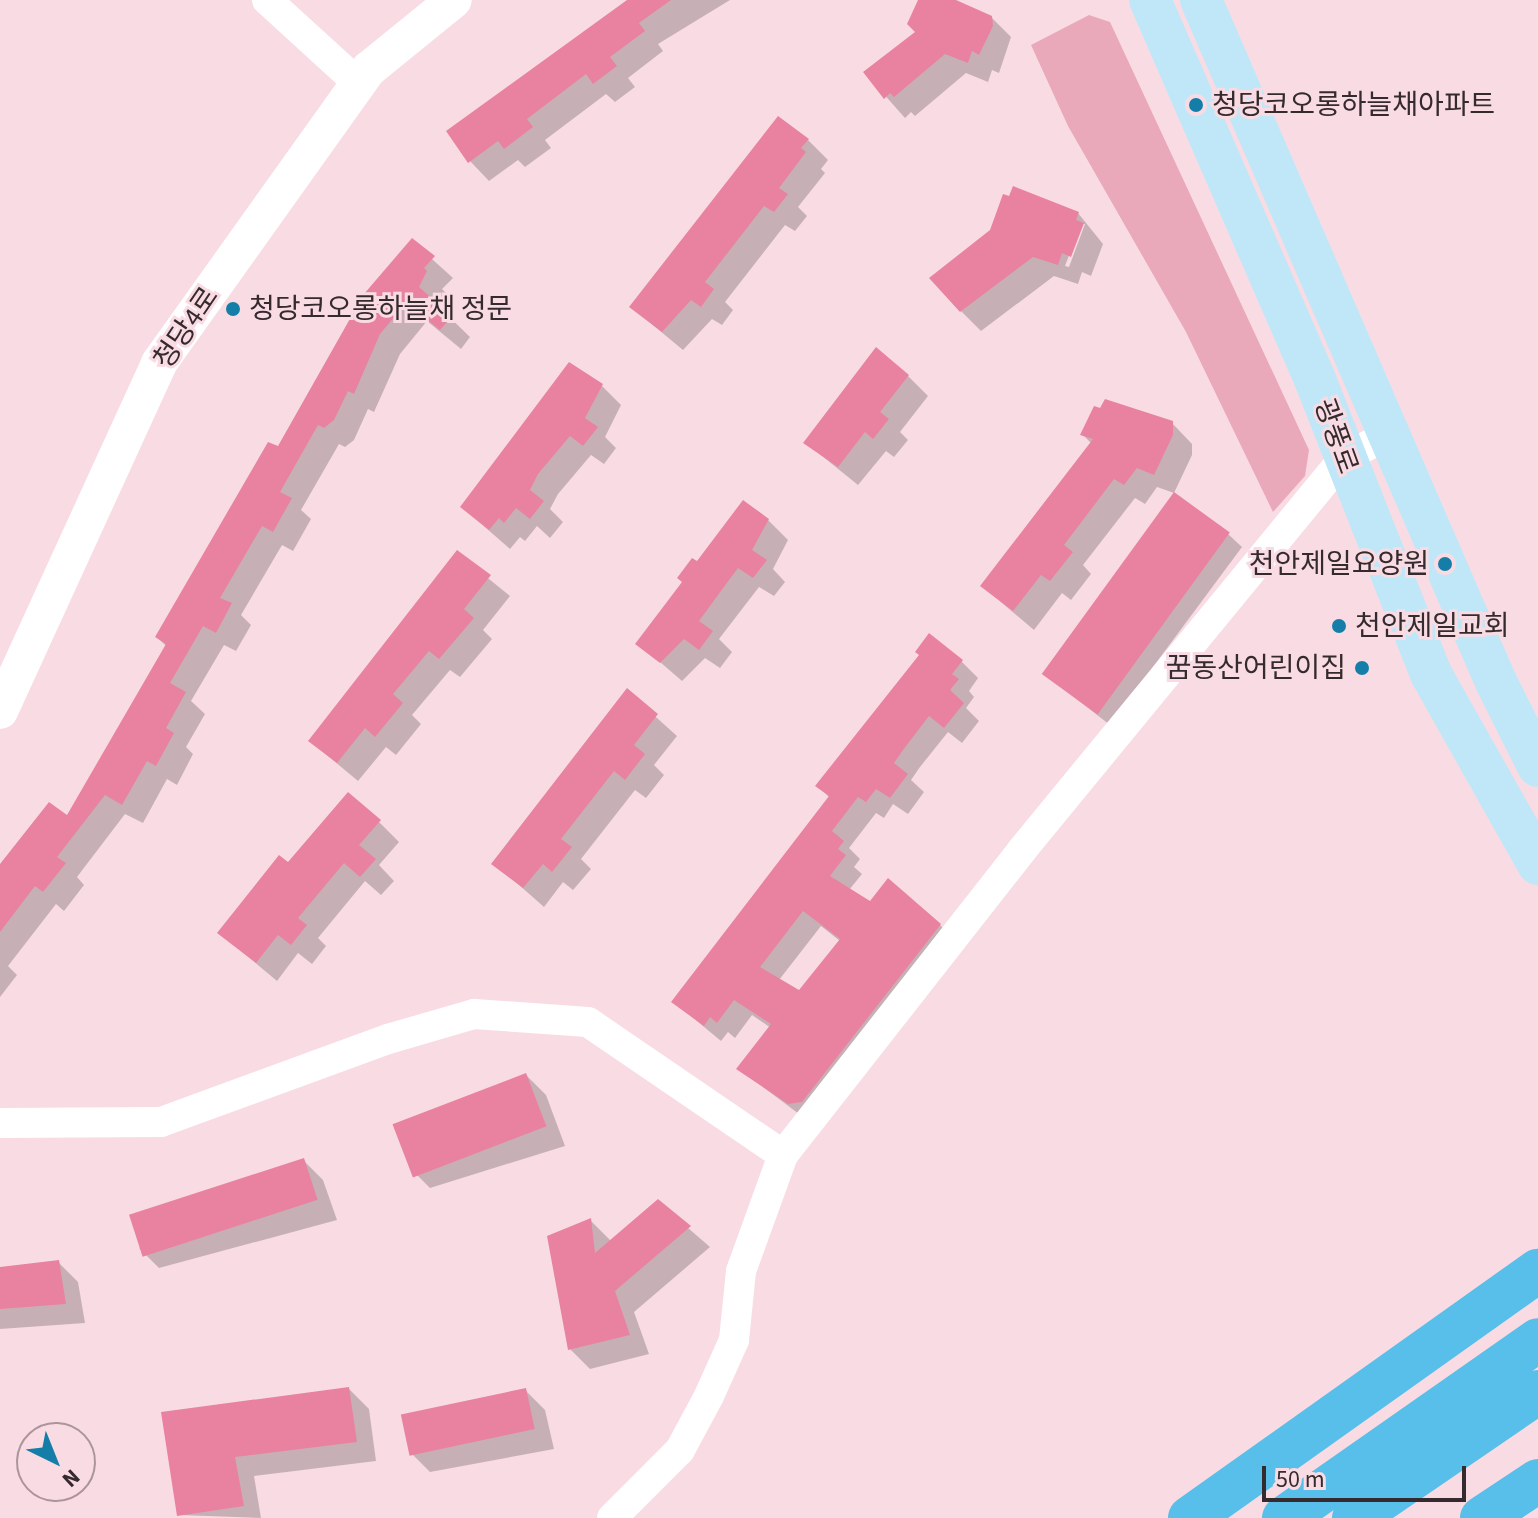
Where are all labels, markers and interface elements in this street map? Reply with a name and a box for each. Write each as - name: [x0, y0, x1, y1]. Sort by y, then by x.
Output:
- place label: 청당코오롱하늘채아파트: [1212, 88, 1495, 122]
- marker: 청당코오롱하늘채아파트: [1187, 96, 1205, 114]
- street label: 청당4로: [147, 281, 225, 375]
- place label: 청당코오롱하늘채 정문: [249, 292, 512, 326]
- marker: 청당코오롱하늘채 정문: [224, 300, 242, 318]
- street label: 광풍로: [1307, 394, 1365, 478]
- place label: 천안제일요양원: [1249, 547, 1429, 581]
- marker: 천안제일요양원: [1436, 555, 1454, 573]
- place label: 천안제일교회: [1355, 609, 1510, 643]
- marker: 천안제일교회: [1330, 617, 1348, 635]
- place label: 꿈동산어린이집: [1166, 651, 1346, 685]
- marker: 꿈동산어린이집: [1353, 659, 1371, 677]
- north arrow: [16, 1422, 96, 1502]
- scale bar: [1266, 1450, 1470, 1500]
- text: N: [55, 1461, 87, 1495]
- text: 50 m: [1276, 1462, 1325, 1497]

